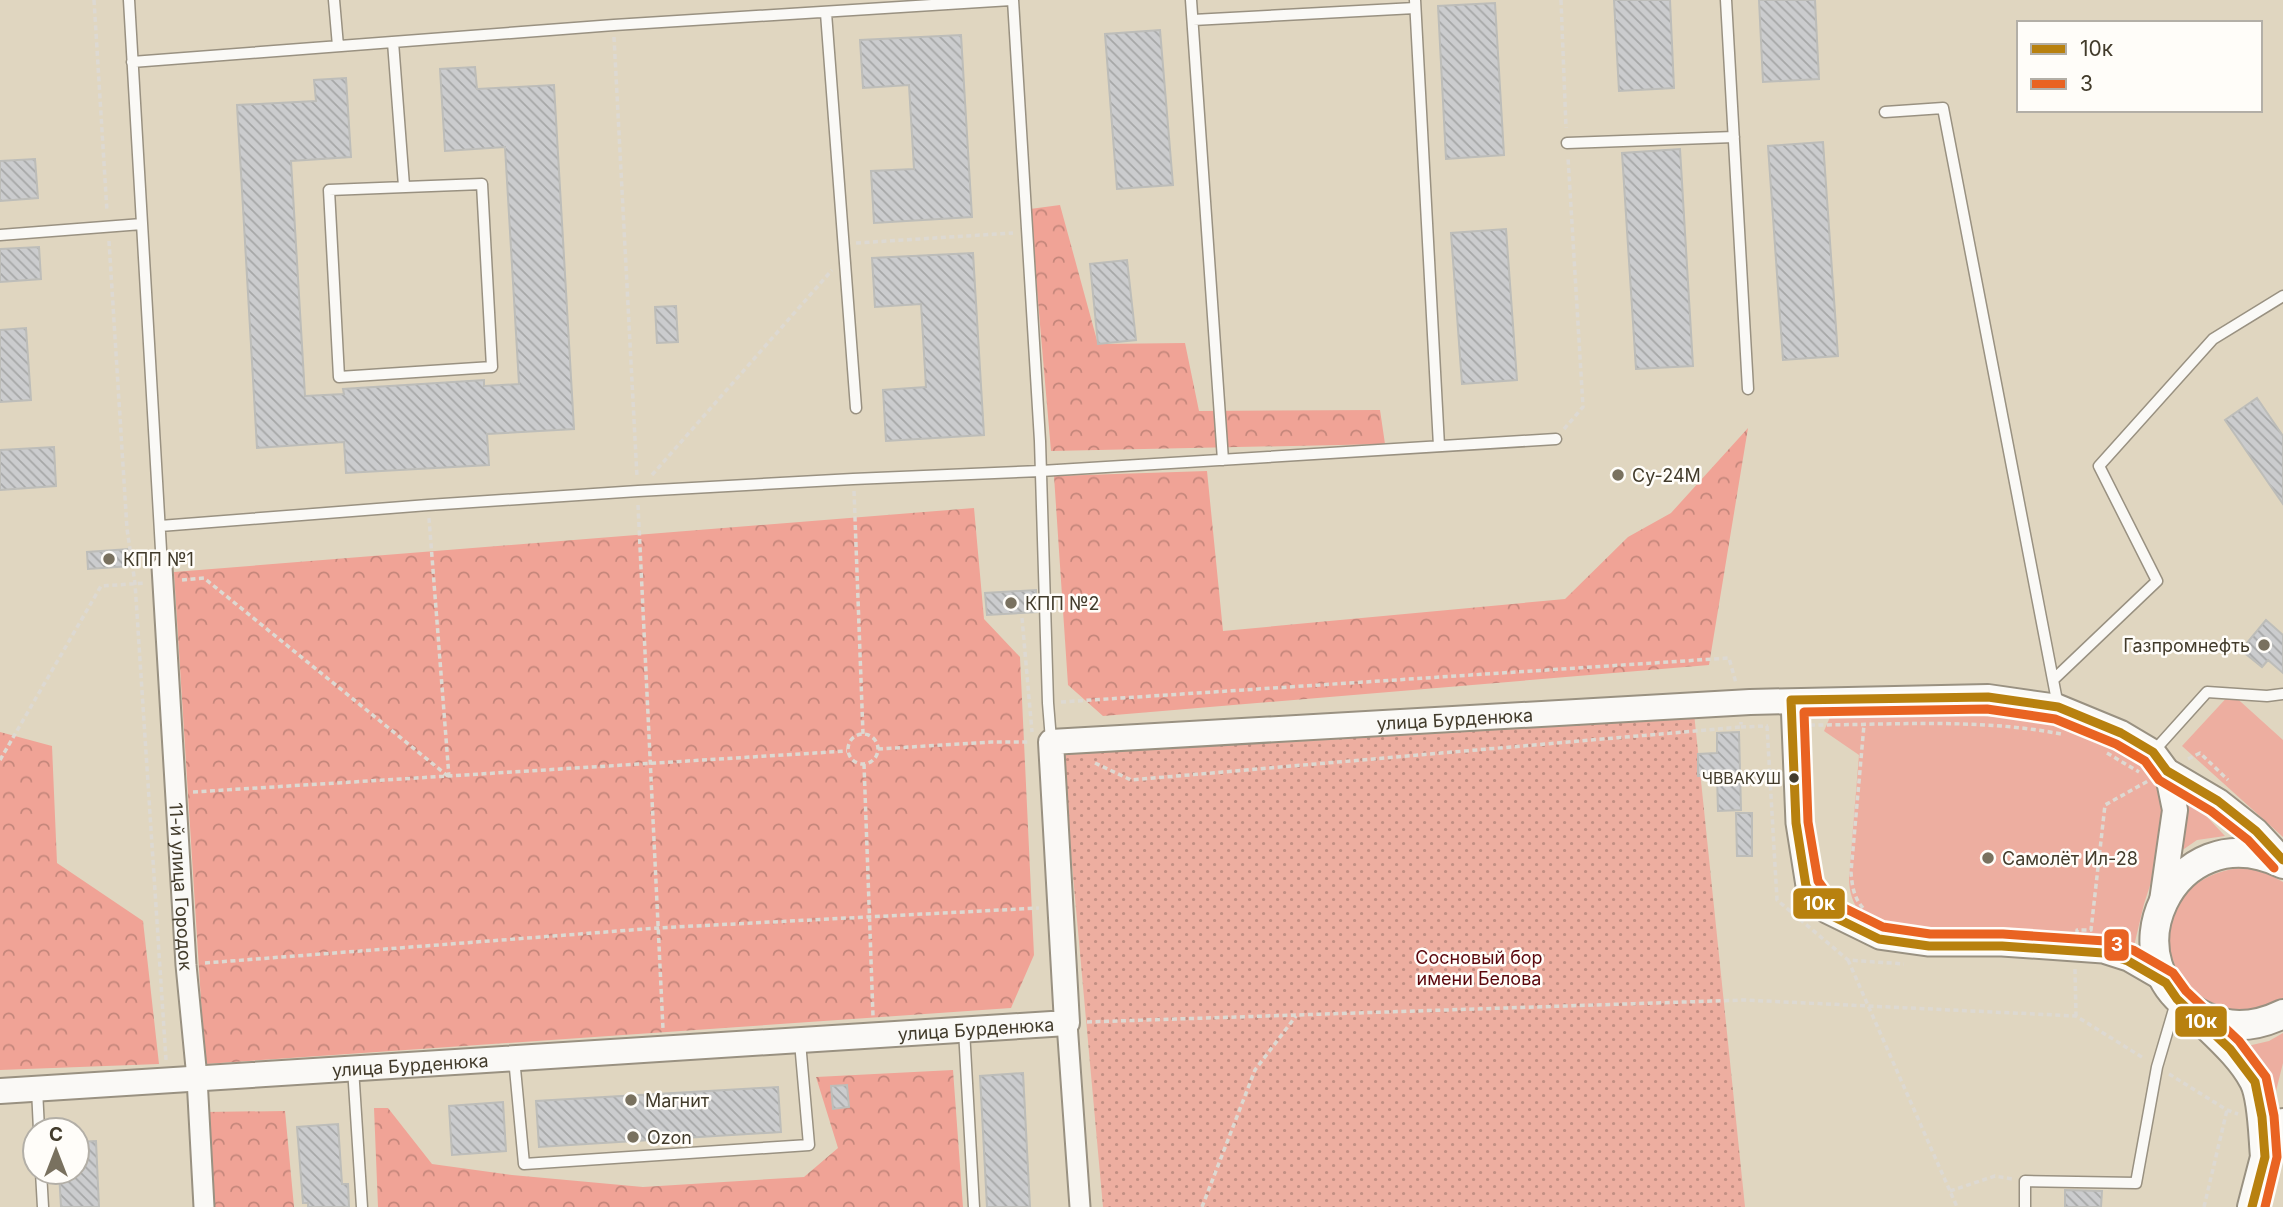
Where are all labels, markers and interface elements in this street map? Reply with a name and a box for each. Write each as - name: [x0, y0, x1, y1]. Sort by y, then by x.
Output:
- legend: [2017, 21, 2262, 112]
- text: 10к: [2080, 36, 2114, 61]
- text: 3: [2080, 71, 2093, 96]
- place label: Су-24М: [1632, 465, 1701, 486]
- marker: Су-24М: [1610, 467, 1626, 483]
- place label: КПП №1: [123, 549, 194, 570]
- marker: КПП №1: [101, 551, 117, 567]
- place label: КПП №2: [1025, 593, 1100, 614]
- marker: КПП №2: [1003, 595, 1019, 611]
- place label: Газпромнефть: [2123, 635, 2250, 656]
- marker: Газпромнефть: [2256, 637, 2272, 653]
- street label: улица Бурденюка: [1376, 704, 1533, 734]
- place label: ЧВВАКУШ: [1702, 768, 1781, 788]
- marker: ЧВВАКУШ: [1787, 771, 1801, 785]
- street label: 11-й улица Городок: [166, 802, 197, 972]
- place label: Самолёт Ил-28: [2002, 848, 2138, 869]
- marker: Самолёт Ил-28: [1980, 850, 1996, 866]
- line badge: 10к: [1792, 887, 1846, 920]
- text: 10к: [1803, 892, 1835, 915]
- line badge: 3: [2103, 928, 2130, 962]
- text: 3: [2111, 933, 2123, 956]
- park label: Сосновый бор имени Белова: [1415, 947, 1543, 989]
- line badge: 10к: [2174, 1005, 2228, 1038]
- text: 10к: [2185, 1010, 2217, 1033]
- street label: улица Бурденюка: [897, 1013, 1055, 1044]
- street label: улица Бурденюка: [331, 1049, 489, 1080]
- place label: Магнит: [645, 1090, 710, 1111]
- marker: Магнит: [623, 1092, 639, 1108]
- north arrow: [21, 1116, 91, 1186]
- text: С: [49, 1123, 63, 1146]
- place label: Ozon: [647, 1127, 692, 1148]
- marker: Ozon: [625, 1129, 641, 1145]

